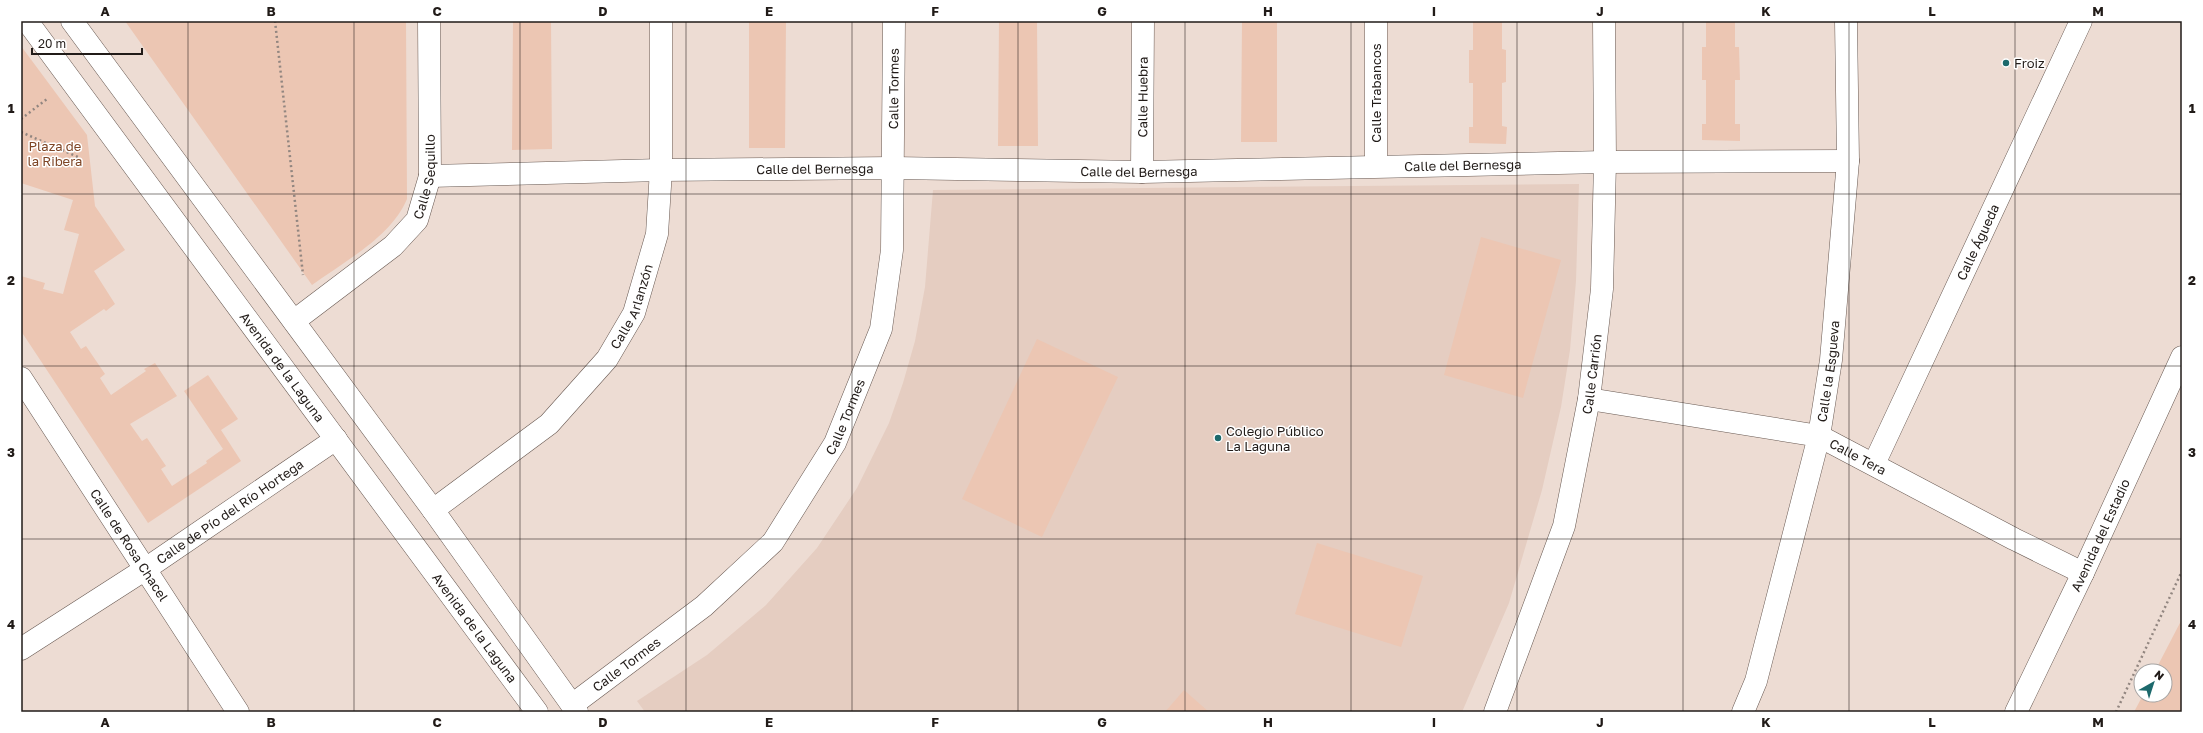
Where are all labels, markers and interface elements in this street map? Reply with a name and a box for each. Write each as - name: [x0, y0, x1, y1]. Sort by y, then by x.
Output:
- text: A: [100, 3, 110, 19]
- text: B: [266, 3, 276, 19]
- text: C: [432, 3, 442, 19]
- text: D: [598, 3, 608, 19]
- text: E: [765, 3, 773, 19]
- text: F: [931, 3, 939, 19]
- text: G: [1097, 3, 1107, 19]
- text: H: [1263, 3, 1273, 19]
- text: I: [1432, 3, 1436, 19]
- text: J: [1596, 3, 1604, 19]
- text: K: [1761, 3, 1771, 19]
- text: L: [1928, 3, 1936, 19]
- text: M: [2092, 3, 2104, 19]
- scale bar: [32, 30, 142, 56]
- text: 20 m: [38, 36, 66, 51]
- street label: Calle Trabancos: [1368, 43, 1384, 143]
- street label: Calle Tormes: [885, 48, 902, 129]
- place label: Froiz: [2014, 55, 2045, 71]
- street label: Calle Huebra: [1134, 57, 1151, 137]
- marker: Froiz: [2001, 58, 2011, 68]
- text: 1: [8, 100, 15, 116]
- text: 1: [2189, 100, 2196, 116]
- street label: Calle Sequillo: [410, 134, 438, 221]
- park label: Plaza de la Ribera: [28, 138, 82, 169]
- street label: Calle del Bernesga: [1404, 156, 1522, 174]
- street label: Calle del Bernesga: [756, 160, 874, 177]
- street label: Calle del Bernesga: [1080, 163, 1198, 180]
- street label: Calle Águeda: [1953, 201, 2002, 283]
- street label: Calle Arlanzón: [607, 262, 656, 352]
- text: 2: [7, 272, 15, 288]
- text: 2: [2188, 272, 2196, 288]
- street label: Avenida de la Laguna: [237, 309, 328, 425]
- street label: Calle la Esgueva: [1813, 320, 1842, 423]
- street label: Calle Carrión: [1578, 333, 1605, 416]
- street label: Calle Tormes: [822, 376, 868, 458]
- place label: Colegio Público La Laguna: [1226, 423, 1324, 454]
- marker: Colegio Público La Laguna: [1213, 433, 1223, 443]
- street label: Calle Tera: [1827, 435, 1889, 478]
- text: 3: [7, 444, 15, 460]
- text: 3: [2188, 444, 2196, 460]
- street label: Calle de Pío del Río Hortega: [153, 456, 306, 567]
- street label: Avenida del Estadio: [2067, 476, 2133, 594]
- street label: Calle de Rosa Chacel: [87, 486, 172, 604]
- street label: Avenida de la Laguna: [429, 570, 520, 686]
- text: 4: [7, 616, 15, 632]
- text: 4: [2188, 616, 2196, 632]
- street label: Calle Tormes: [589, 633, 664, 695]
- north arrow: [2133, 663, 2173, 703]
- text: N: [2152, 667, 2167, 683]
- text: A: [100, 714, 110, 730]
- text: B: [266, 714, 276, 730]
- text: C: [432, 714, 442, 730]
- text: D: [598, 714, 608, 730]
- text: E: [765, 714, 773, 730]
- text: F: [931, 714, 939, 730]
- text: G: [1097, 714, 1107, 730]
- text: H: [1263, 714, 1273, 730]
- text: I: [1432, 714, 1436, 730]
- text: J: [1596, 714, 1604, 730]
- text: K: [1761, 714, 1771, 730]
- text: L: [1928, 714, 1936, 730]
- text: M: [2092, 714, 2104, 730]

